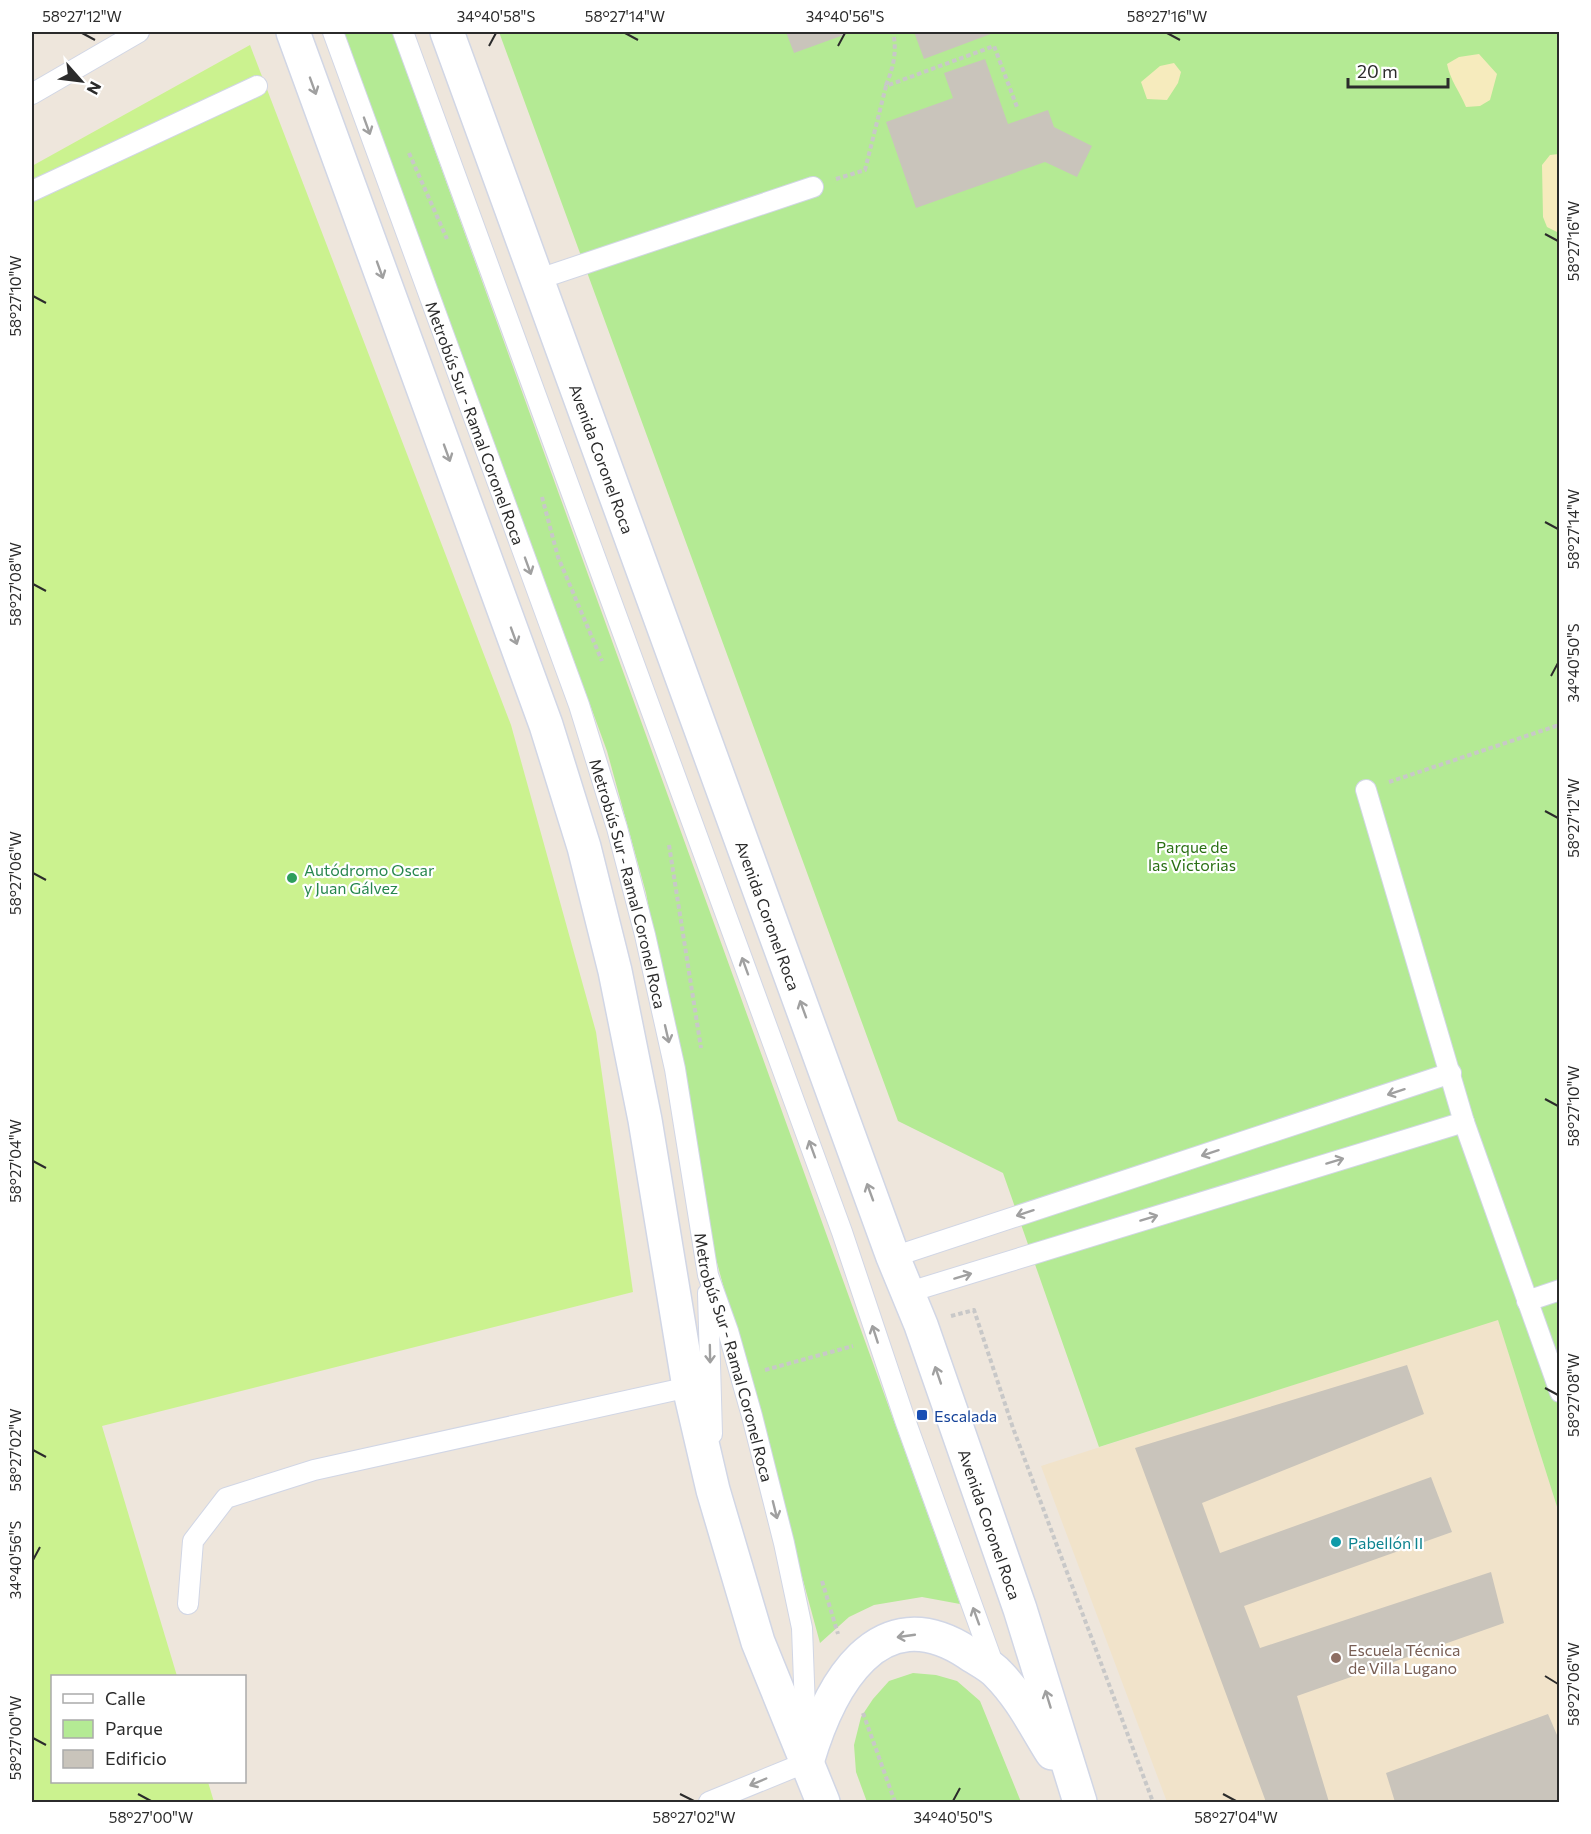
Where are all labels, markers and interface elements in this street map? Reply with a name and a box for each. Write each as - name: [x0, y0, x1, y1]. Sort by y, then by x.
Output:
- text: 58°27'12"W: [42, 7, 122, 25]
- text: 34°40'58"S: [457, 7, 535, 25]
- text: 58°27'14"W: [585, 7, 665, 25]
- text: 34°40'56"S: [806, 7, 884, 25]
- text: 58°27'16"W: [1127, 7, 1207, 25]
- north arrow: [51, 51, 111, 111]
- scale bar: [1348, 51, 1448, 89]
- text: 20 m: [1357, 60, 1398, 82]
- one-way arrow: [309, 77, 320, 95]
- text: N: [83, 79, 106, 98]
- one-way arrow: [363, 116, 374, 135]
- text: 58°27'16"W: [1564, 201, 1582, 281]
- text: 58°27'10"W: [6, 255, 24, 337]
- one-way arrow: [375, 260, 386, 279]
- street label: Metrobús Sur - Ramal Coronel Roca: [423, 298, 529, 547]
- street label: Avenida Coronel Roca: [566, 381, 638, 536]
- one-way arrow: [442, 443, 453, 462]
- text: 58°27'14"W: [1564, 489, 1582, 569]
- text: 58°27'08"W: [6, 542, 24, 626]
- one-way arrow: [523, 556, 534, 574]
- text: 34°40'50"S: [1564, 623, 1582, 703]
- one-way arrow: [509, 626, 520, 645]
- street label: Metrobús Sur - Ramal Coronel Roca: [587, 756, 671, 1010]
- text: 58°27'12"W: [1564, 778, 1582, 858]
- text: 58°27'06"W: [6, 831, 24, 915]
- park label: Parque de las Victorias: [1148, 837, 1236, 874]
- street label: Avenida Coronel Roca: [733, 838, 805, 993]
- place label: Autódromo Oscar y Juan Gálvez: [304, 860, 435, 897]
- marker: Autódromo Oscar y Juan Gálvez: [285, 871, 299, 885]
- one-way arrow: [739, 957, 750, 976]
- one-way arrow: [797, 1000, 808, 1019]
- one-way arrow: [662, 1023, 673, 1043]
- text: 58°27'10"W: [1564, 1065, 1582, 1147]
- one-way arrow: [1387, 1087, 1406, 1098]
- text: 58°27'04"W: [6, 1119, 24, 1203]
- one-way arrow: [806, 1141, 817, 1159]
- one-way arrow: [1201, 1148, 1220, 1159]
- one-way arrow: [1325, 1155, 1344, 1166]
- one-way arrow: [863, 1183, 874, 1202]
- one-way arrow: [1016, 1209, 1035, 1220]
- one-way arrow: [1139, 1212, 1158, 1223]
- street label: Metrobús Sur - Ramal Coronel Roca: [692, 1231, 778, 1484]
- one-way arrow: [953, 1270, 972, 1281]
- one-way arrow: [869, 1325, 880, 1344]
- one-way arrow: [704, 1344, 715, 1364]
- text: 58°27'08"W: [1564, 1353, 1582, 1437]
- one-way arrow: [932, 1366, 943, 1385]
- place label: Escalada: [934, 1406, 997, 1425]
- marker: Escalada: [915, 1408, 929, 1422]
- text: 58°27'02"W: [6, 1409, 24, 1491]
- street label: Avenida Coronel Roca: [955, 1446, 1025, 1602]
- one-way arrow: [770, 1500, 782, 1519]
- text: 34°40'56"S: [6, 1521, 24, 1599]
- place label: Pabellón II: [1348, 1533, 1423, 1552]
- marker: Pabellón II: [1329, 1535, 1343, 1549]
- one-way arrow: [970, 1608, 981, 1626]
- one-way arrow: [897, 1631, 916, 1642]
- place label: Escuela Técnica de Villa Lugano: [1348, 1640, 1460, 1677]
- text: 58°27'06"W: [1564, 1642, 1582, 1726]
- marker: Escuela Técnica de Villa Lugano: [1329, 1651, 1343, 1665]
- legend: [51, 1675, 246, 1783]
- text: Calle: [105, 1687, 145, 1709]
- one-way arrow: [1042, 1690, 1053, 1709]
- text: 58°27'00"W: [6, 1696, 24, 1780]
- text: Parque: [105, 1717, 163, 1739]
- text: Edificio: [105, 1747, 167, 1769]
- one-way arrow: [749, 1777, 768, 1788]
- text: 58°27'00"W: [109, 1808, 193, 1826]
- text: 58°27'02"W: [653, 1808, 735, 1826]
- text: 34°40'50"S: [913, 1808, 993, 1826]
- text: 58°27'04"W: [1194, 1808, 1278, 1826]

